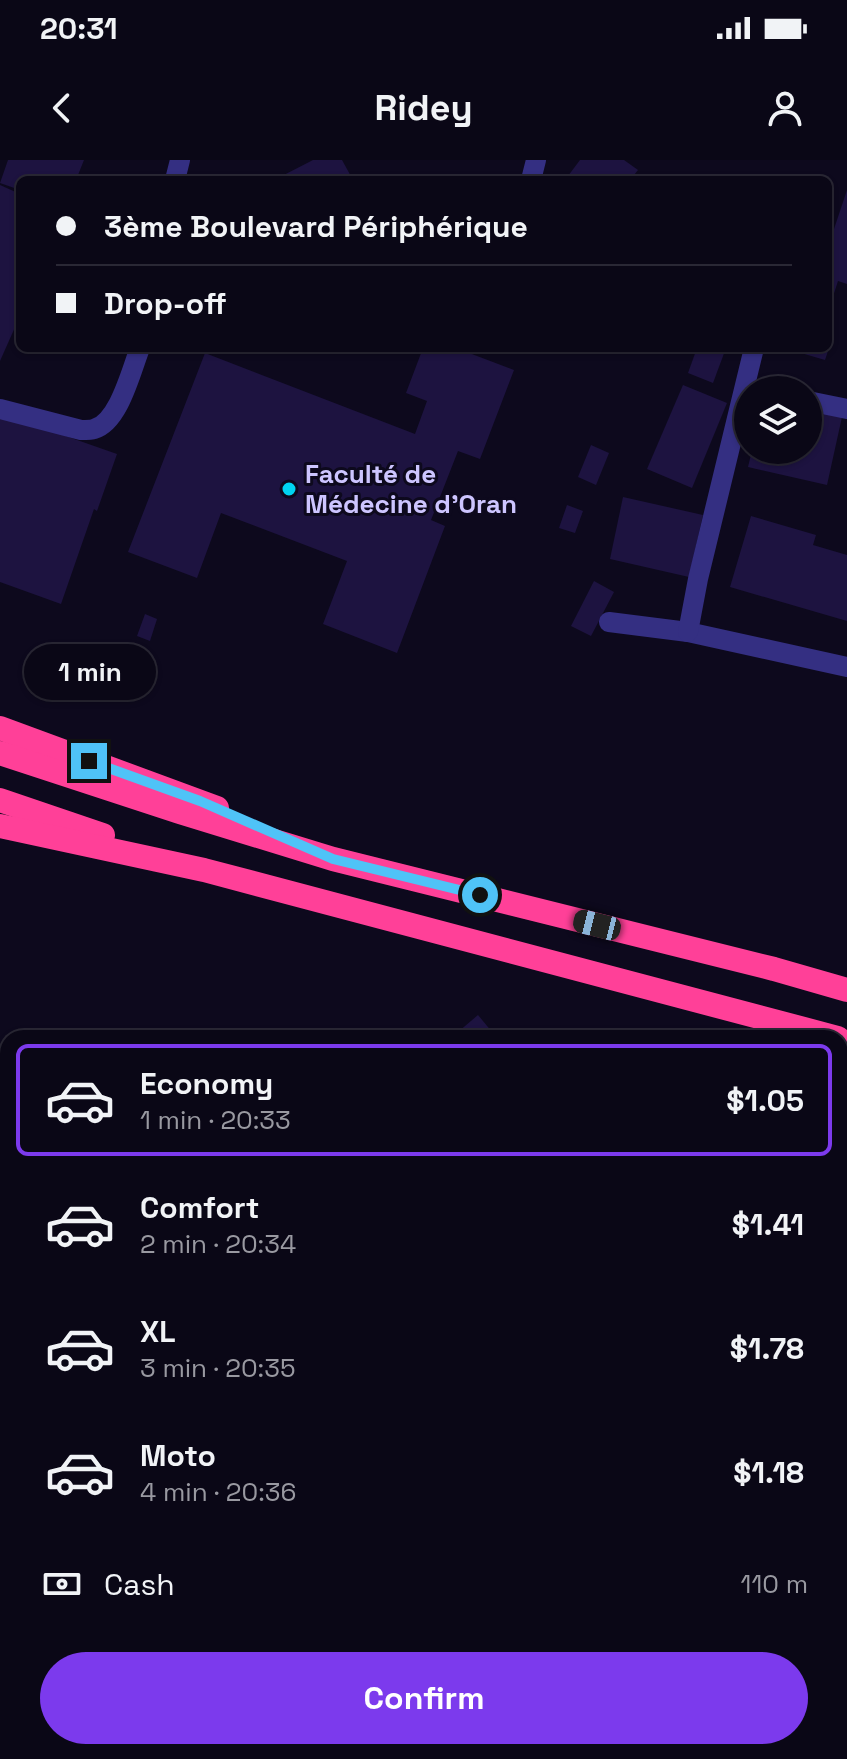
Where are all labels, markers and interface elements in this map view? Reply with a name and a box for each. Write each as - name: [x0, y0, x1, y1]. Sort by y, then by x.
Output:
- text: 20:31: [40, 9, 117, 48]
- text: Ridey: [374, 85, 473, 131]
- icon: back: [40, 86, 84, 130]
- icon: person: [763, 86, 807, 130]
- text: 3ème Boulevard Périphérique: [104, 207, 528, 246]
- text: Drop-off: [104, 284, 227, 323]
- map controls: [734, 376, 822, 464]
- button: layers: [734, 376, 822, 464]
- place label: Faculté de Médecine d'Oran: [305, 457, 517, 521]
- marker: Faculté de Médecine d'Oran: [280, 480, 298, 498]
- callout: 1 min: [23, 645, 155, 701]
- text: 1 min: [58, 655, 122, 689]
- route end: [71, 743, 107, 779]
- route start: [462, 877, 498, 913]
- car: [571, 908, 623, 942]
- icon: car: [44, 1064, 116, 1136]
- text: Economy: [140, 1064, 273, 1103]
- text: $1.05: [726, 1081, 804, 1120]
- text: 1 min · 20:33: [140, 1103, 291, 1137]
- icon: car: [44, 1188, 116, 1260]
- text: Comfort: [140, 1188, 259, 1227]
- text: $1.41: [732, 1205, 804, 1244]
- text: 2 min · 20:34: [140, 1227, 296, 1261]
- icon: car: [44, 1312, 116, 1384]
- text: XL: [140, 1312, 176, 1351]
- text: $1.78: [730, 1329, 804, 1368]
- text: 3 min · 20:35: [140, 1351, 295, 1385]
- icon: car: [44, 1436, 116, 1508]
- text: Moto: [140, 1436, 216, 1475]
- text: $1.18: [733, 1453, 804, 1492]
- text: 4 min · 20:36: [140, 1475, 296, 1509]
- icon: cash: [40, 1562, 84, 1606]
- text: Cash: [104, 1565, 175, 1604]
- text: 110 m: [741, 1567, 808, 1601]
- button: Confirm: [40, 1652, 808, 1744]

